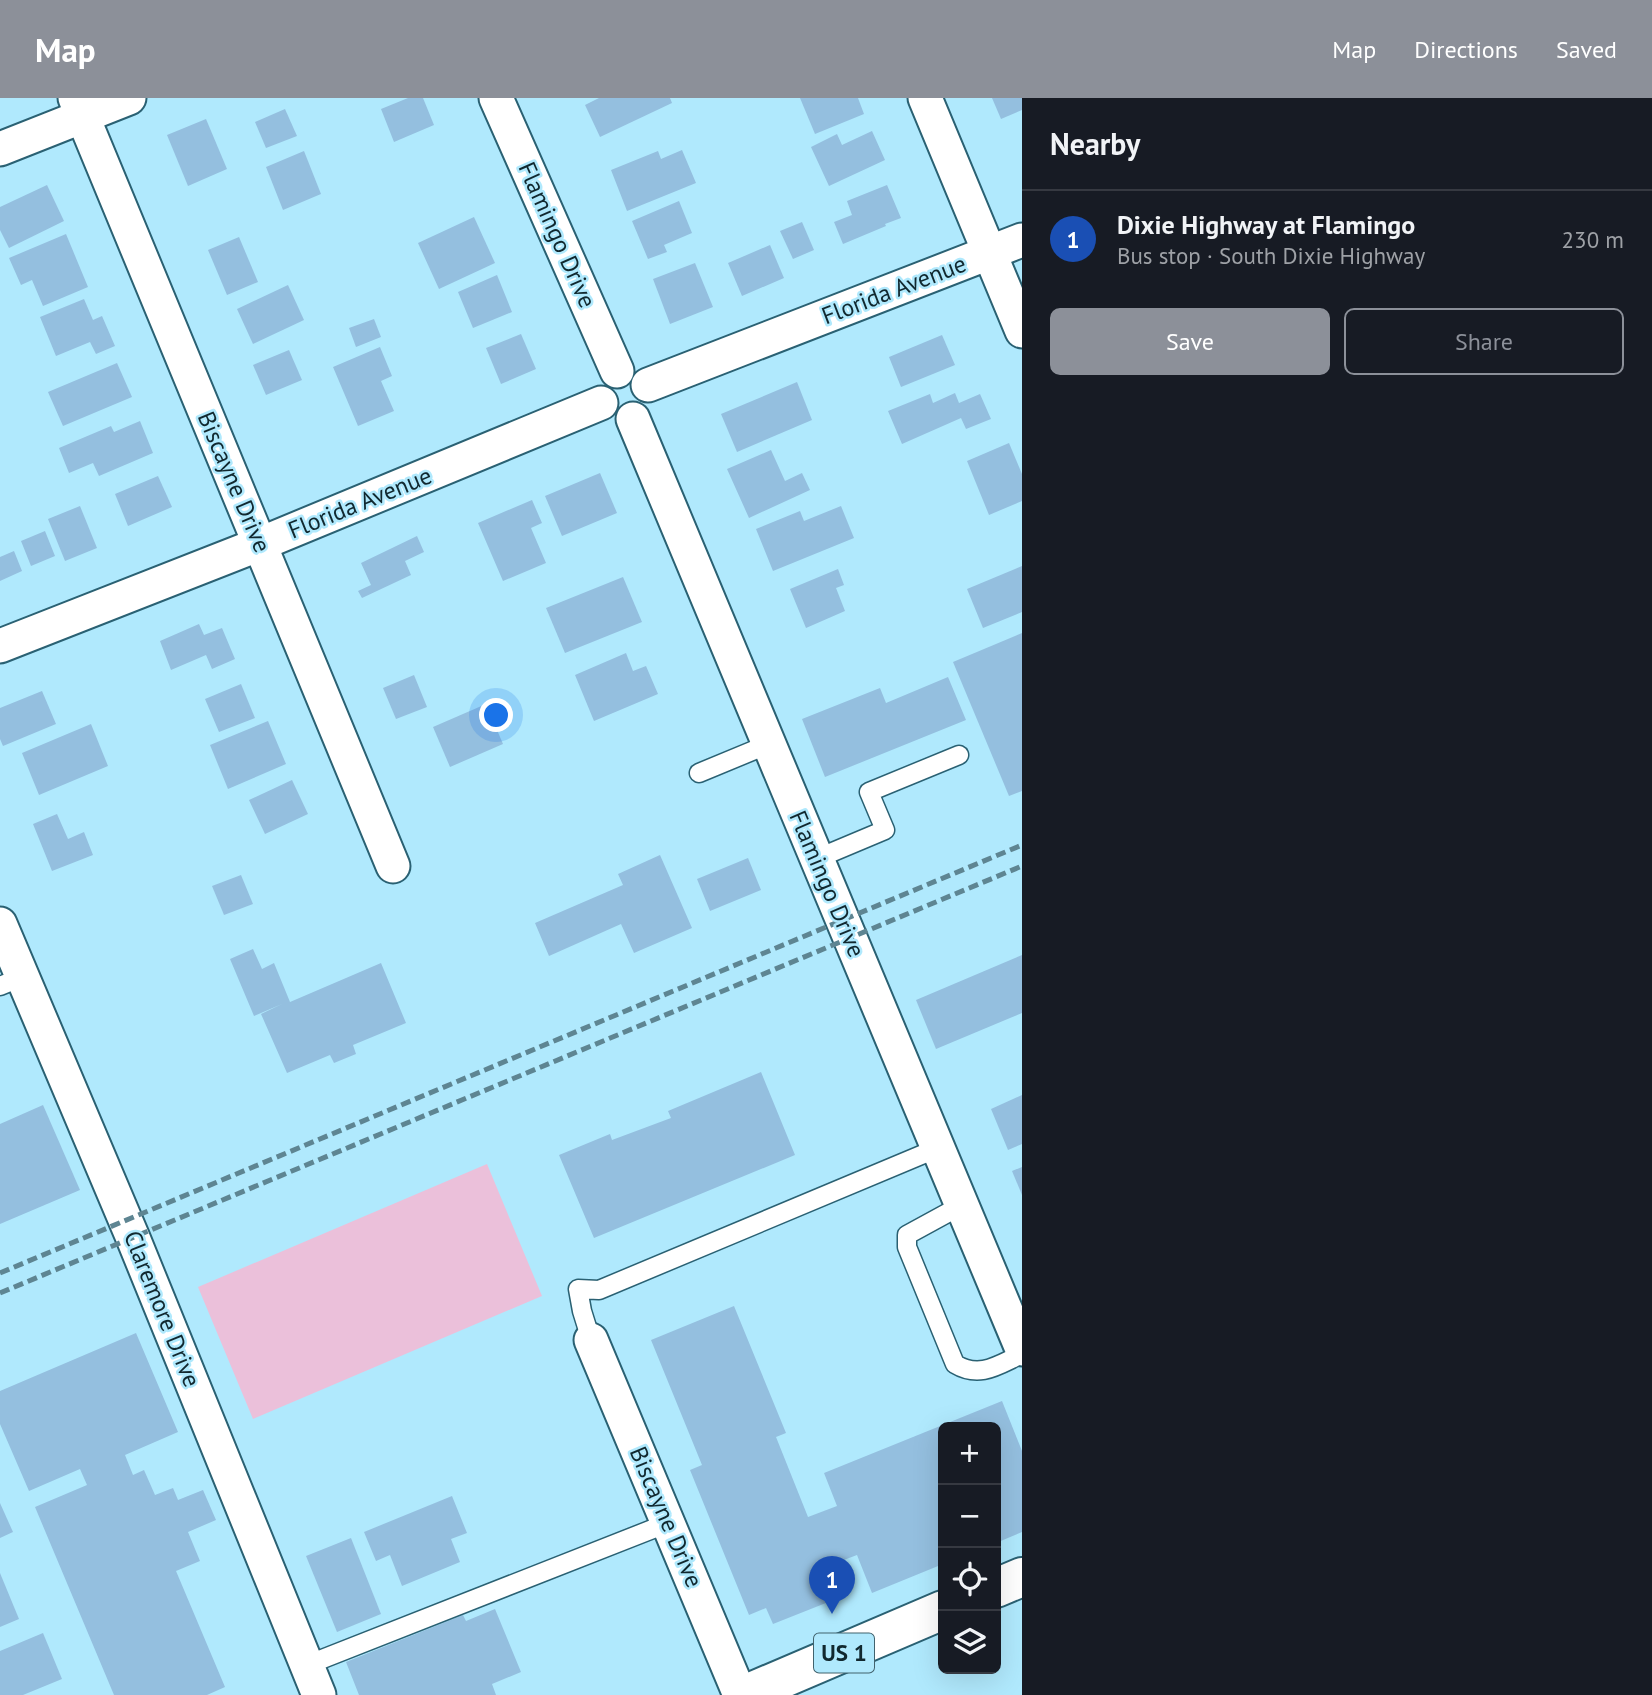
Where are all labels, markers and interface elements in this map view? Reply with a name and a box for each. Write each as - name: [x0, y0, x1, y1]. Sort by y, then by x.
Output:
- text: Map: [35, 28, 96, 71]
- text: Map: [1332, 34, 1376, 65]
- text: Directions: [1414, 34, 1518, 65]
- text: Saved: [1556, 34, 1617, 65]
- text: Nearby: [1050, 124, 1140, 163]
- street label: Flamingo Drive: [512, 157, 603, 313]
- text: Dixie Highway at Flamingo: [1117, 208, 1415, 241]
- text: 1: [1066, 225, 1080, 254]
- text: 230 m: [1562, 225, 1624, 254]
- text: Bus stop · South Dixie Highway: [1117, 241, 1425, 270]
- street label: Florida Avenue: [817, 248, 970, 331]
- button: Save: [1050, 308, 1330, 375]
- button: Share: [1344, 308, 1624, 375]
- street label: Biscayne Drive: [191, 407, 278, 557]
- street label: Florida Avenue: [283, 460, 436, 545]
- your location: [479, 698, 513, 732]
- street label: Flamingo Drive: [783, 806, 872, 962]
- street label: Claremore Drive: [117, 1226, 208, 1392]
- map controls: [938, 1422, 1001, 1674]
- button: +: [938, 1422, 1001, 1485]
- street label: Biscayne Drive: [623, 1442, 710, 1592]
- button: −: [938, 1485, 1001, 1548]
- button: locate: [938, 1548, 1001, 1611]
- pin: 1: [809, 1556, 855, 1614]
- button: layers: [938, 1611, 1001, 1674]
- road number: US 1: [814, 1634, 874, 1672]

